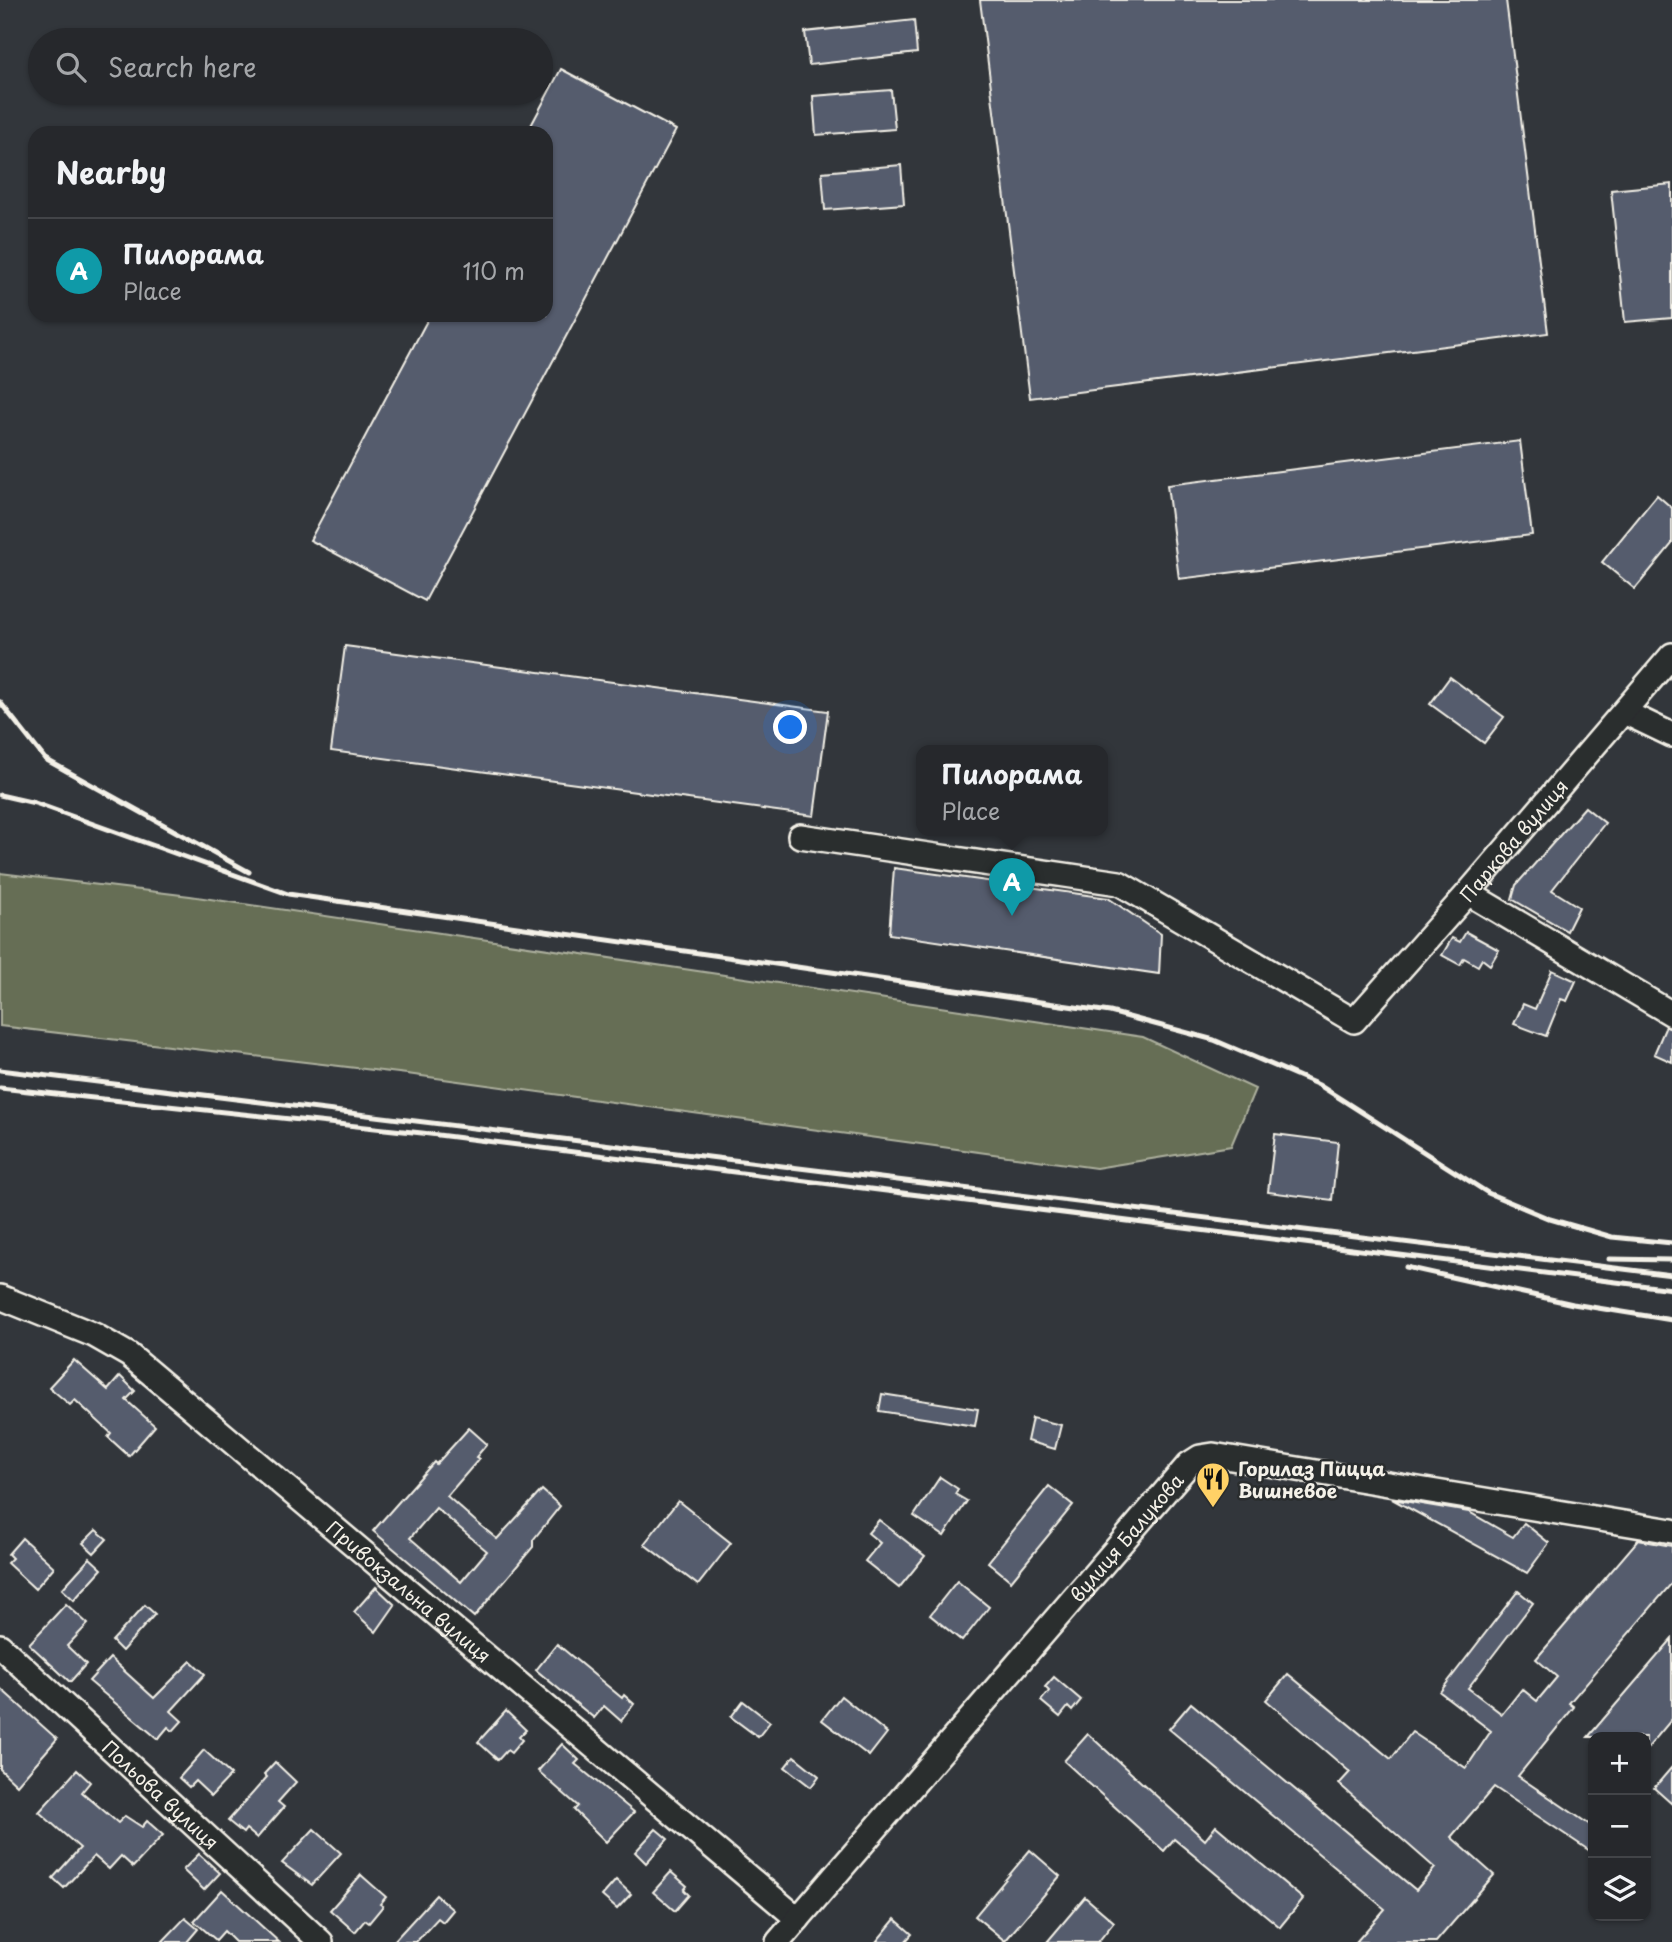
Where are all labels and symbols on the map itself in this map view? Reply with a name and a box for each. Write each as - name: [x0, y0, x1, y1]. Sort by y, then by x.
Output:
- your location: [773, 710, 807, 744]
- street label: Паркова вулиця: [1453, 773, 1574, 908]
- pin: A: [989, 858, 1035, 916]
- place label: Горилаз Пицца Вишневое: [1238, 1454, 1386, 1504]
- restaurant icon: Горилаз Пицца Вишневое: [1194, 1460, 1232, 1509]
- street label: вулиця Балукова: [1063, 1466, 1190, 1608]
- street label: Привокзальна вулиця: [321, 1513, 498, 1669]
- street label: Польова вулиця: [97, 1733, 225, 1855]

